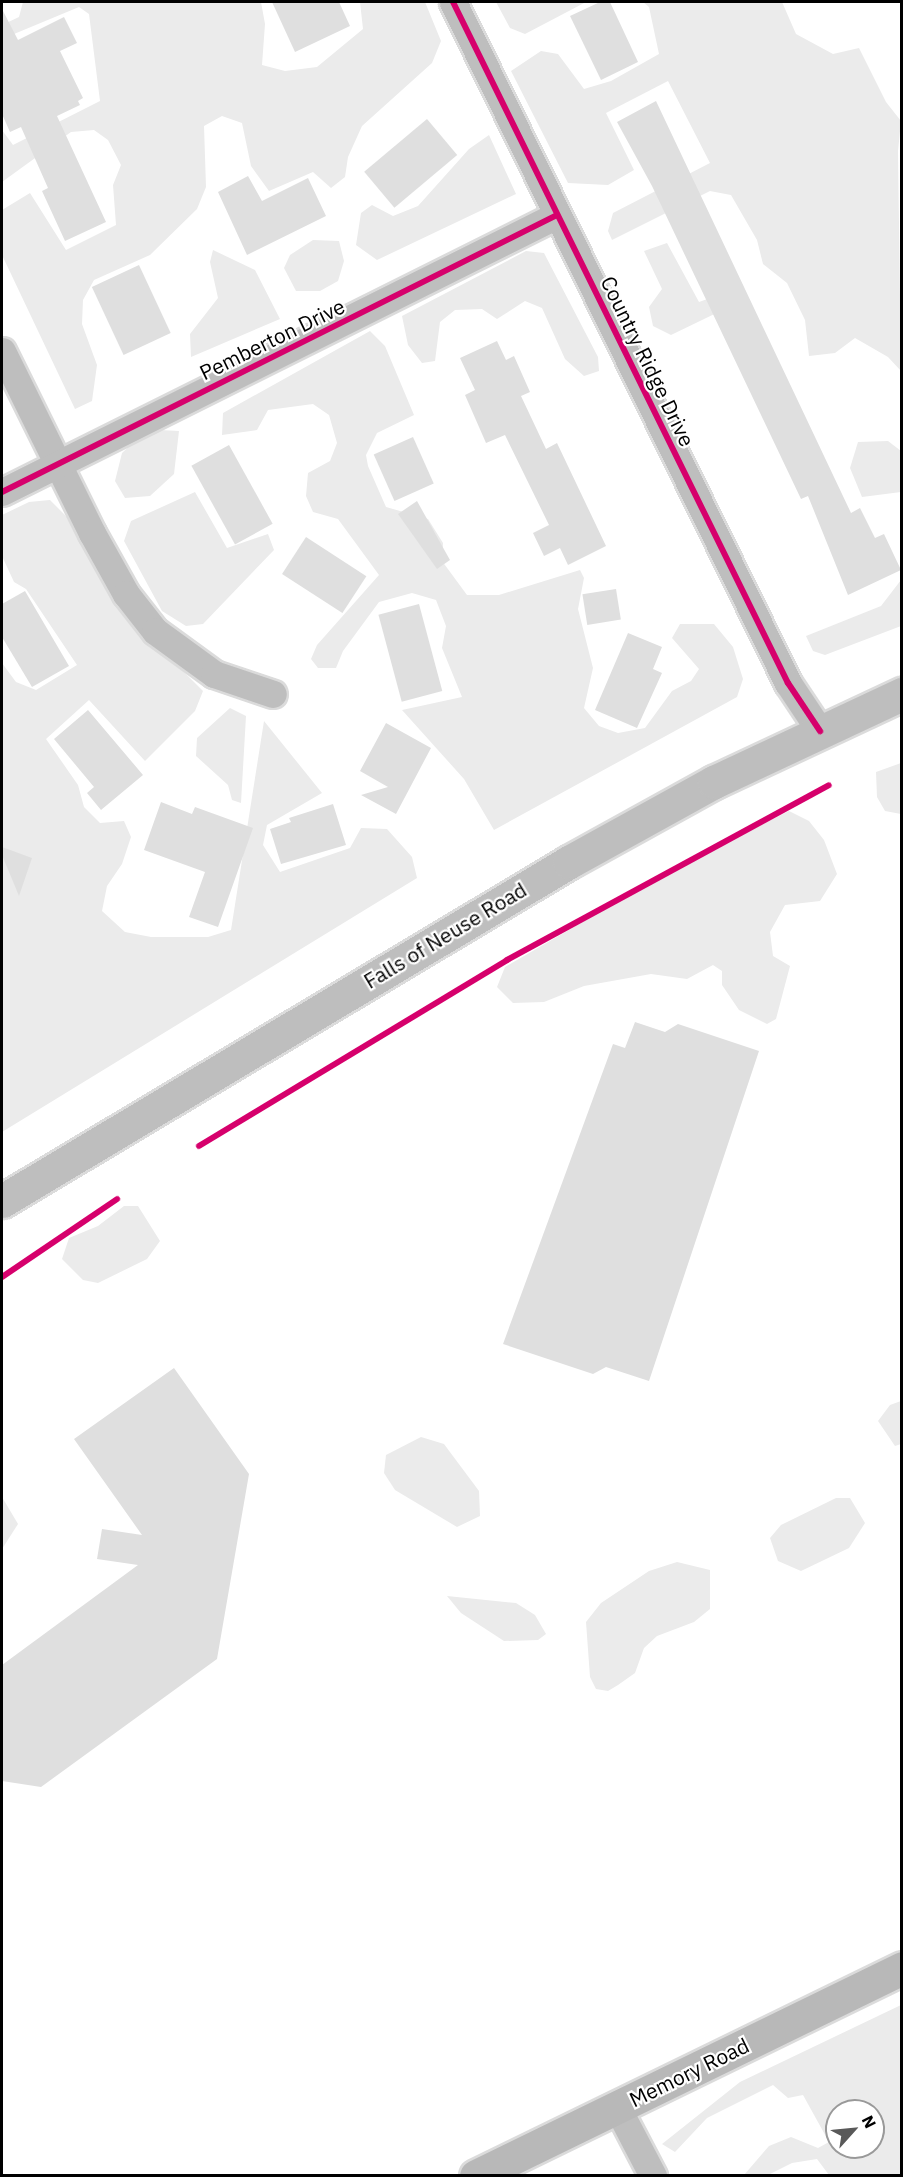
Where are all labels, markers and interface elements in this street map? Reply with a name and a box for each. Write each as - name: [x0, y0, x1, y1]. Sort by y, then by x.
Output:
- street label: Country Ridge Drive: [596, 272, 700, 450]
- street label: Pemberton Drive: [195, 293, 349, 385]
- street label: Falls of Neuse Road: [359, 876, 531, 994]
- street label: Memory Road: [625, 2032, 753, 2112]
- north arrow: [825, 2099, 885, 2159]
- text: N: [858, 2112, 881, 2131]

